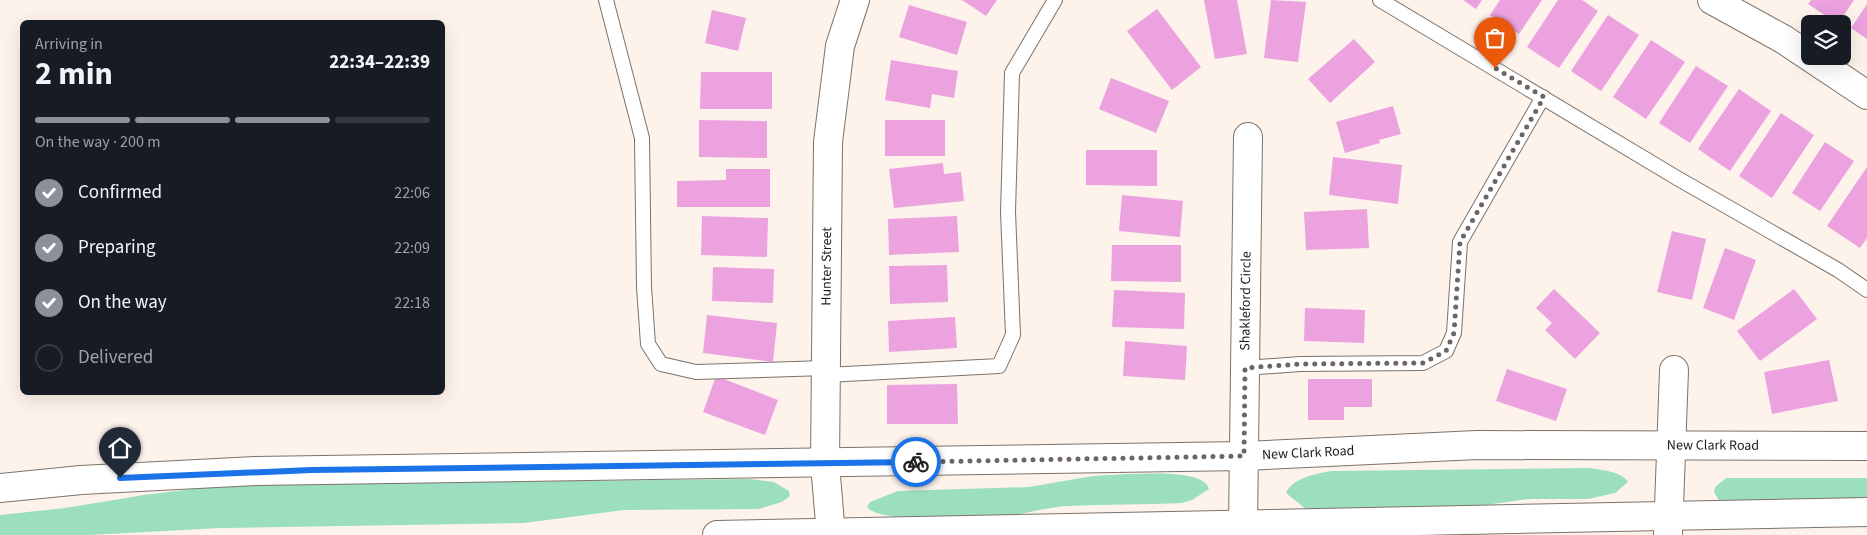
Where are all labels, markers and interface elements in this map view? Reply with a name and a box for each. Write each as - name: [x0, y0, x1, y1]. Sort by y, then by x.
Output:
- map controls: [1801, 15, 1851, 65]
- button: layers: [1801, 15, 1851, 65]
- pin: [1474, 17, 1516, 68]
- icon: bag: [1481, 24, 1509, 52]
- text: Arriving in: [35, 33, 103, 55]
- text: 22:34–22:39: [329, 49, 430, 76]
- text: 2 min: [35, 51, 113, 97]
- text: On the way · 200 m: [35, 131, 160, 153]
- icon: check: [35, 179, 63, 207]
- text: Confirmed: [78, 179, 162, 206]
- text: 22:06: [394, 182, 430, 204]
- street label: Hunter Street: [816, 227, 837, 306]
- icon: check: [35, 234, 63, 262]
- text: Preparing: [78, 234, 156, 261]
- text: 22:09: [394, 237, 430, 259]
- street label: Shakleford Circle: [1235, 251, 1257, 351]
- icon: check: [35, 289, 63, 317]
- text: On the way: [78, 289, 167, 316]
- text: 22:18: [394, 292, 430, 314]
- text: Delivered: [78, 344, 153, 371]
- pin: [99, 427, 141, 478]
- icon: home: [106, 434, 134, 462]
- street label: New Clark Road: [1667, 435, 1759, 456]
- courier: [891, 437, 941, 487]
- street label: New Clark Road: [1262, 441, 1355, 465]
- icon: bike: [902, 448, 930, 476]

